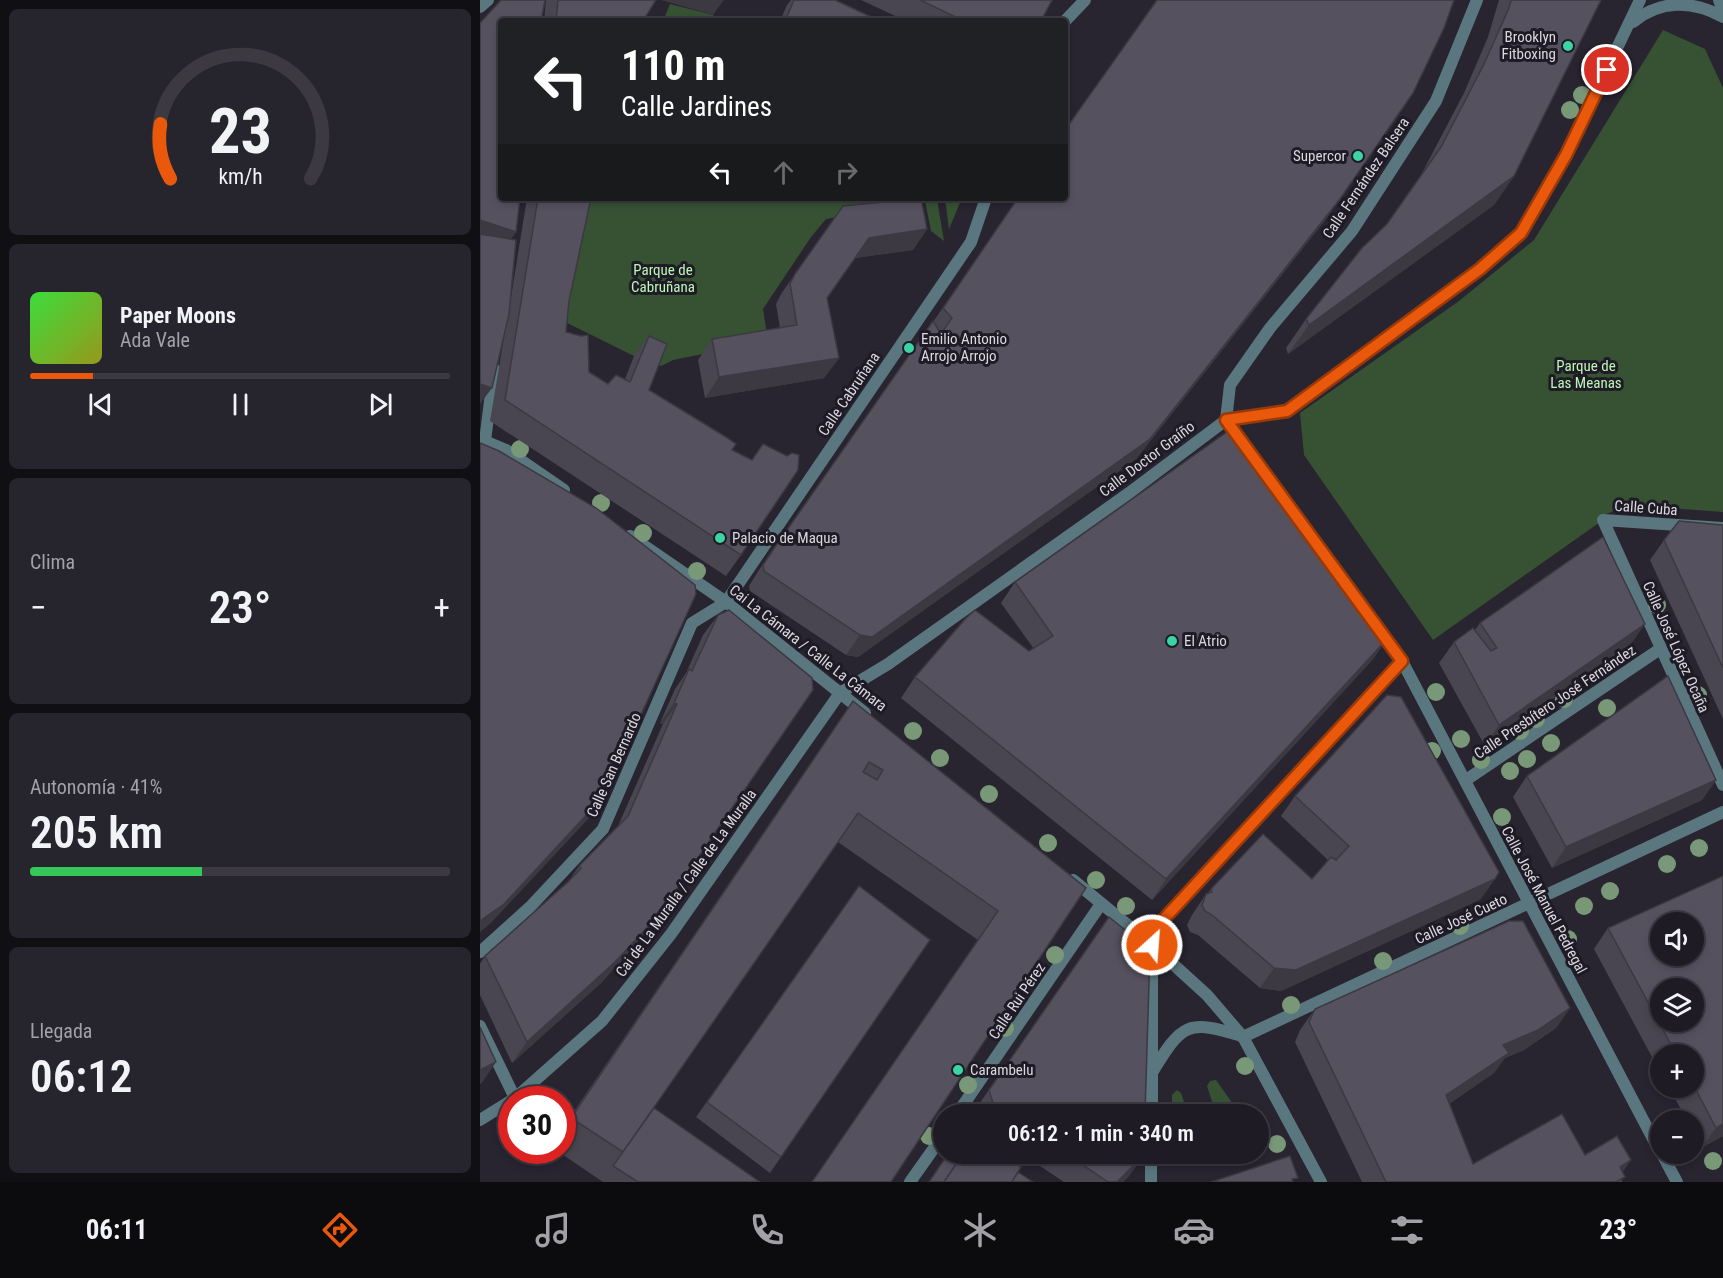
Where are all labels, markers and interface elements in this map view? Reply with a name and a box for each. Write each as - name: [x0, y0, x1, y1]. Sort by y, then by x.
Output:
- place label: Brooklyn Fitboxing: [1501, 28, 1556, 63]
- marker: Brooklyn Fitboxing: [1561, 39, 1575, 53]
- text: 110 m: [621, 41, 726, 90]
- icon: left: [522, 42, 600, 120]
- pin: [1581, 44, 1632, 95]
- icon: arrive: [1590, 53, 1623, 86]
- text: Calle Jardines: [621, 91, 772, 123]
- text: 23: [208, 95, 272, 168]
- street label: Calle Fernández Balsera: [1319, 114, 1413, 242]
- place label: Supercor: [1293, 147, 1346, 165]
- marker: Supercor: [1351, 149, 1365, 163]
- icon: left: [704, 156, 737, 189]
- icon: ahead: [767, 156, 800, 189]
- icon: right: [830, 156, 863, 189]
- text: km/h: [218, 164, 262, 189]
- park label: Parque de Cabruñana: [631, 261, 695, 296]
- text: Paper Moons: [120, 303, 236, 328]
- text: Ada Vale: [120, 328, 190, 352]
- place label: Emilio Antonio Arrojo Arrojo: [921, 330, 1007, 365]
- marker: Emilio Antonio Arrojo Arrojo: [902, 341, 916, 355]
- street label: Calle Cabruñana: [814, 349, 884, 439]
- park label: Parque de Las Meanas: [1550, 357, 1622, 392]
- icon: previous: [84, 388, 117, 421]
- icon: pause: [224, 388, 257, 421]
- icon: next: [364, 388, 397, 421]
- street label: Calle Doctor Graíño: [1096, 417, 1198, 501]
- street label: Calle Cuba: [1614, 497, 1678, 519]
- place label: Palacio de Maqua: [732, 529, 838, 547]
- marker: Palacio de Maqua: [713, 531, 727, 545]
- text: Clima: [30, 550, 75, 574]
- street label: Calle José López Ocaña: [1639, 579, 1713, 715]
- text: 23°: [209, 581, 271, 634]
- street label: Cai La Cámara / Calle La Cámara: [726, 581, 890, 715]
- text: −: [30, 588, 47, 627]
- text: +: [434, 588, 450, 627]
- place label: El Atrio: [1184, 632, 1227, 650]
- marker: El Atrio: [1165, 634, 1179, 648]
- street label: Calle Presbítero José Fernández: [1471, 641, 1639, 763]
- street label: Calle San Bernardo: [583, 710, 645, 820]
- text: Autonomía · 41%: [30, 775, 162, 799]
- street label: Cai de La Muralla / Calle de La Muralla: [612, 786, 760, 980]
- text: 205 km: [30, 806, 163, 859]
- street label: Calle José Manuel Pedregal: [1497, 823, 1591, 977]
- street label: Calle José Cueto: [1412, 890, 1510, 948]
- map controls: [1650, 912, 1704, 1164]
- button: sound: [1650, 912, 1704, 966]
- position arrow: [1120, 913, 1184, 977]
- street label: Calle Rui Pérez: [985, 959, 1049, 1043]
- button: layers: [1650, 978, 1704, 1032]
- text: Llegada: [30, 1019, 92, 1043]
- button: +: [1650, 1044, 1704, 1098]
- text: 06:12: [30, 1050, 132, 1103]
- place label: Carambelu: [970, 1061, 1034, 1079]
- marker: Carambelu: [951, 1063, 965, 1077]
- speed limit sign: 30: [498, 1086, 576, 1164]
- button: −: [1650, 1110, 1704, 1164]
- text: 06:12 · 1 min · 340 m: [1008, 1121, 1194, 1146]
- icon: directions: [319, 1209, 361, 1251]
- icon: music: [532, 1209, 574, 1251]
- icon: phone: [746, 1209, 788, 1251]
- icon: climate: [959, 1209, 1001, 1251]
- icon: car: [1173, 1209, 1215, 1251]
- icon: filters: [1386, 1209, 1428, 1251]
- text: 06:11: [86, 1214, 148, 1246]
- text: 23°: [1599, 1214, 1637, 1246]

